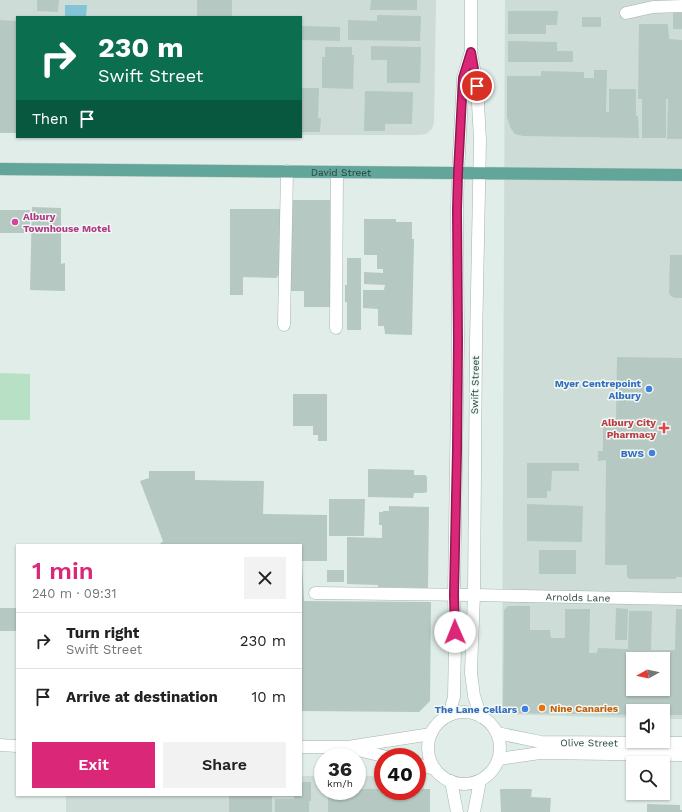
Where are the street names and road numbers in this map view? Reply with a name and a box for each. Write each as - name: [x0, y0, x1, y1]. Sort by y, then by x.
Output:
- street label: David Street: [311, 166, 372, 178]
- street label: Swift Street: [469, 355, 481, 414]
- street label: Arnolds Lane: [546, 591, 611, 603]
- street label: Olive Street: [560, 737, 619, 748]

